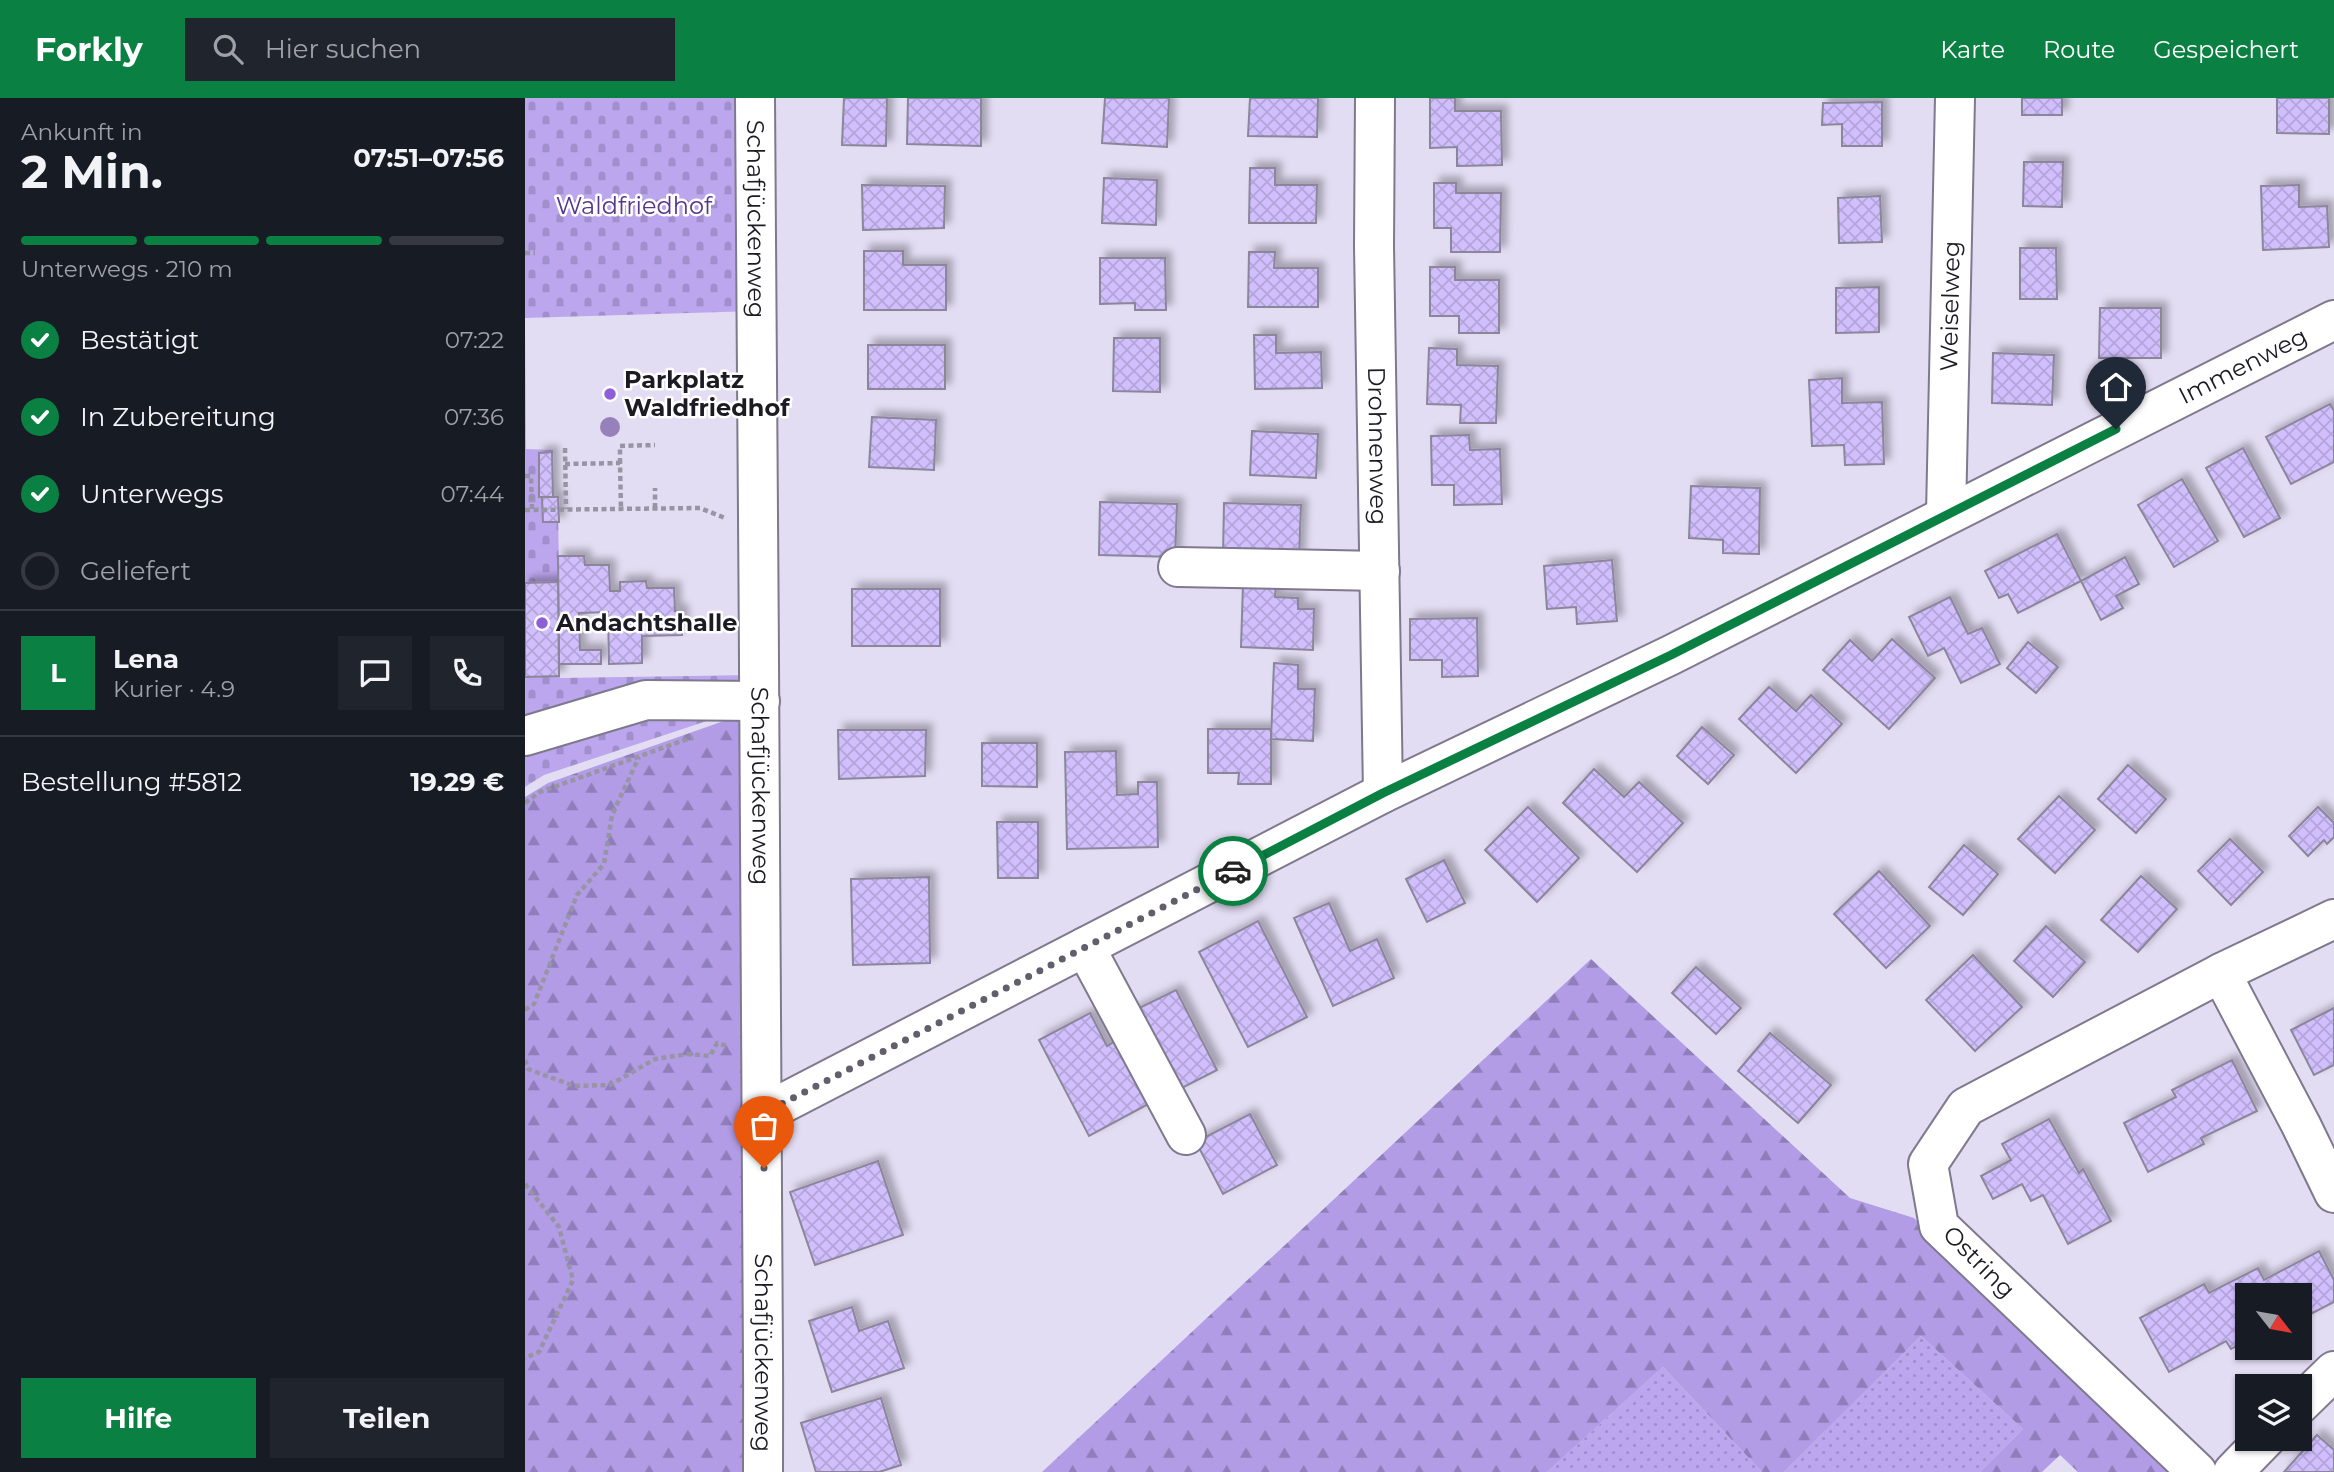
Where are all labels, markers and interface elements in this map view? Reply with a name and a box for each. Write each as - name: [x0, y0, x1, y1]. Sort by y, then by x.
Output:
- search box: [185, 18, 675, 81]
- text: Forkly: [35, 29, 143, 69]
- icon: search: [209, 30, 247, 68]
- text: Hier suchen: [265, 33, 421, 65]
- text: Karte: [1940, 35, 2005, 64]
- text: Route: [2043, 35, 2115, 64]
- text: Gespeichert: [2153, 35, 2299, 64]
- text: Ankunft in: [21, 118, 142, 146]
- street label: Schafjückenweg: [741, 120, 771, 318]
- text: 07:51–07:56: [353, 142, 504, 174]
- text: 2 Min.: [21, 143, 163, 200]
- park label: Waldfriedhof: [556, 191, 713, 220]
- street label: Weiselweg: [1934, 240, 1966, 372]
- text: Unterwegs · 210 m: [21, 255, 233, 283]
- icon: check: [21, 321, 59, 359]
- street label: Immenweg: [2174, 321, 2312, 410]
- text: Bestätigt: [80, 324, 199, 356]
- text: 07:22: [445, 326, 504, 354]
- pin: [2086, 357, 2146, 429]
- place label: Parkplatz Waldfriedhof: [624, 365, 791, 422]
- street label: Drohnenweg: [1362, 366, 1394, 526]
- icon: home: [2097, 368, 2135, 406]
- marker: Parkplatz Waldfriedhof: [602, 386, 618, 402]
- icon: check: [21, 398, 59, 436]
- text: In Zubereitung: [80, 401, 276, 433]
- text: 07:36: [444, 403, 504, 431]
- icon: check: [21, 475, 59, 513]
- text: Unterwegs: [80, 478, 223, 510]
- text: 07:44: [441, 480, 504, 508]
- text: Geliefert: [80, 555, 191, 587]
- place label: Andachtshalle: [555, 608, 737, 637]
- marker: Andachtshalle: [534, 615, 550, 631]
- button: chat: [338, 636, 412, 710]
- button: phone: [430, 636, 504, 710]
- text: Lena: [113, 643, 179, 675]
- text: L: [50, 657, 66, 689]
- text: Kurier · 4.9: [113, 675, 235, 703]
- street label: Schafjückenweg: [745, 686, 776, 885]
- text: Bestellung #5812: [21, 766, 242, 798]
- text: 19.29 €: [410, 766, 504, 798]
- courier: [1198, 836, 1268, 906]
- icon: car: [1214, 852, 1252, 890]
- pin: [734, 1096, 794, 1168]
- icon: bag: [745, 1107, 783, 1145]
- street label: Ostring: [1937, 1220, 2021, 1304]
- street label: Schafjückenweg: [749, 1254, 778, 1452]
- north arrow: [2235, 1283, 2312, 1360]
- map controls: [2235, 1283, 2312, 1451]
- button: layers: [2235, 1374, 2312, 1451]
- button: Hilfe: [21, 1378, 256, 1458]
- button: Teilen: [270, 1378, 504, 1458]

